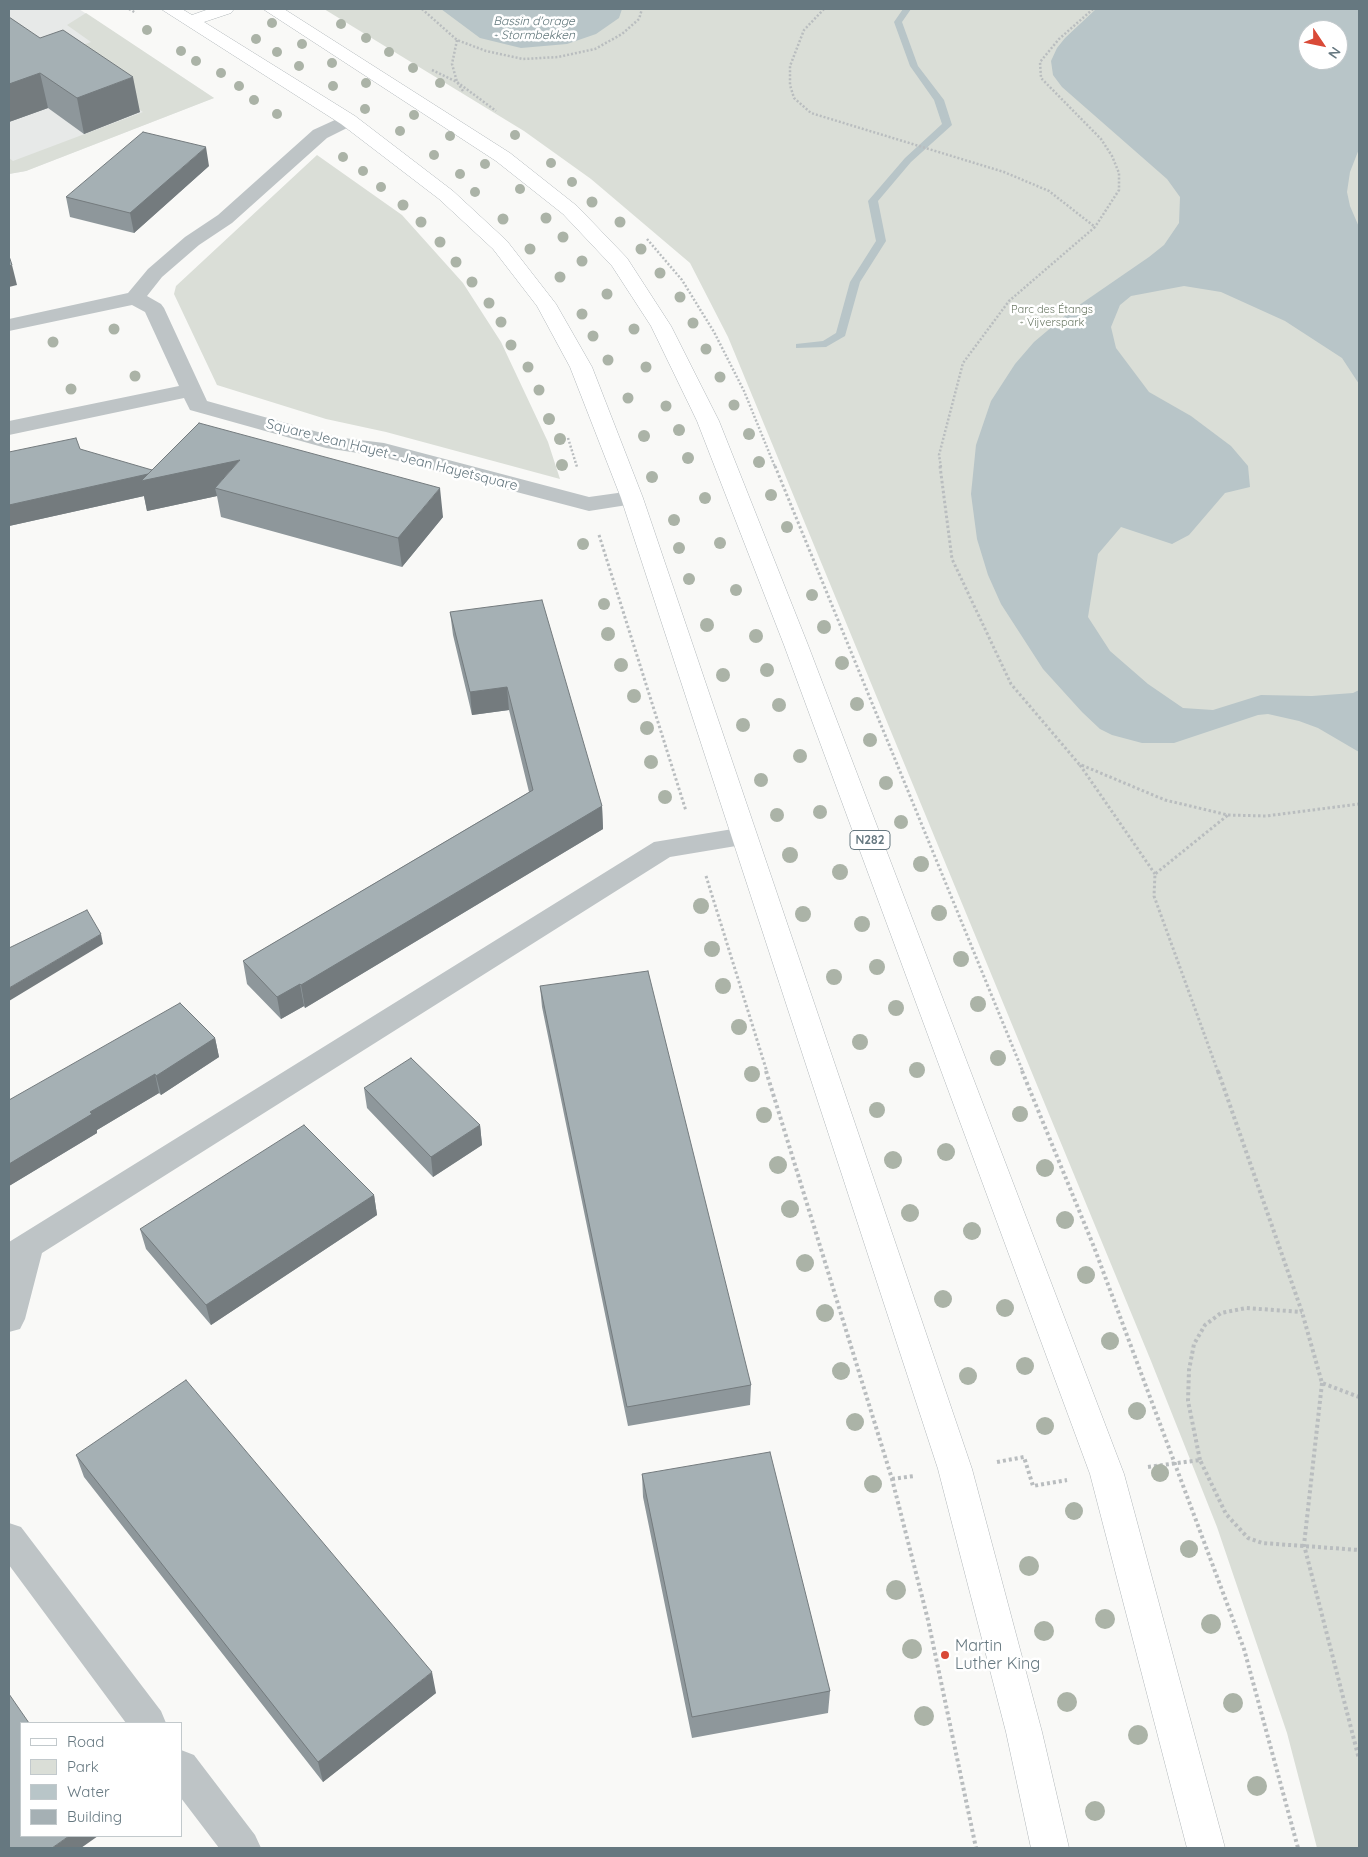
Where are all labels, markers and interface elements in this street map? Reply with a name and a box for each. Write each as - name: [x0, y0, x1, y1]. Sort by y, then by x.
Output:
- water label: Bassin d'orage - Stormbekken: [493, 14, 575, 42]
- north arrow: [1298, 20, 1348, 70]
- text: N: [1324, 44, 1345, 62]
- park label: Parc des Étangs - Vijverspark: [1011, 303, 1093, 329]
- street label: Square Jean Hayet - Jean Hayetsquare: [265, 416, 519, 494]
- road number: N282: [850, 830, 890, 850]
- place label: Martin Luther King: [955, 1636, 1040, 1674]
- marker: Martin Luther King: [939, 1649, 951, 1661]
- legend: [20, 1722, 182, 1837]
- text: Road: [67, 1732, 104, 1751]
- text: Park: [67, 1757, 99, 1776]
- text: Water: [67, 1782, 110, 1801]
- text: Building: [67, 1807, 122, 1826]

